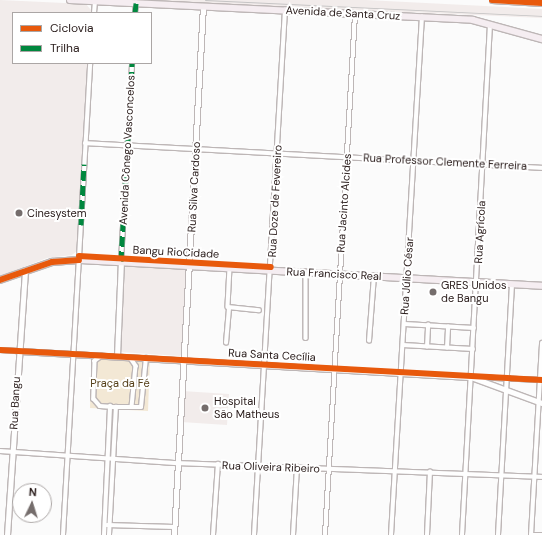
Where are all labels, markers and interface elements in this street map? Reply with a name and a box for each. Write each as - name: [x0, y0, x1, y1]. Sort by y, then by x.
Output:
- street label: Avenida de Santa Cruz: [285, 3, 401, 23]
- legend: [12, 12, 152, 64]
- text: Ciclovia: [50, 20, 94, 36]
- text: Trilha: [50, 40, 79, 56]
- street label: Avenida Cônego Vasconcelos: [116, 75, 138, 225]
- street label: Rua Silva Cardoso: [185, 141, 203, 233]
- street label: Rua Doze de Fevereiro: [265, 144, 285, 258]
- street label: Rua Professor Clemente Ferreira: [363, 151, 527, 173]
- street label: Rua Jacinto Alcides: [334, 153, 354, 253]
- street label: Rua Agrícola: [472, 200, 488, 264]
- place label: Cinesystem: [27, 206, 87, 220]
- marker: Cinesystem: [14, 208, 24, 218]
- street label: Rua Júlio César: [398, 237, 416, 315]
- street label: Bangu RioCidade: [132, 243, 220, 261]
- street label: Rua Francisco Real: [286, 265, 382, 283]
- place label: GRES Unidos de Bangu: [441, 279, 506, 305]
- marker: GRES Unidos de Bangu: [428, 287, 438, 297]
- street label: Rua Santa Cecília: [228, 346, 316, 364]
- street label: Rua Bangu: [7, 376, 23, 430]
- park label: Praça da Fé: [90, 376, 150, 390]
- place label: Hospital São Matheus: [214, 395, 280, 421]
- marker: Hospital São Matheus: [199, 402, 211, 414]
- street label: Rua Oliveira Ribeiro: [222, 459, 320, 475]
- north arrow: [12, 483, 52, 523]
- text: N: [28, 485, 37, 499]

